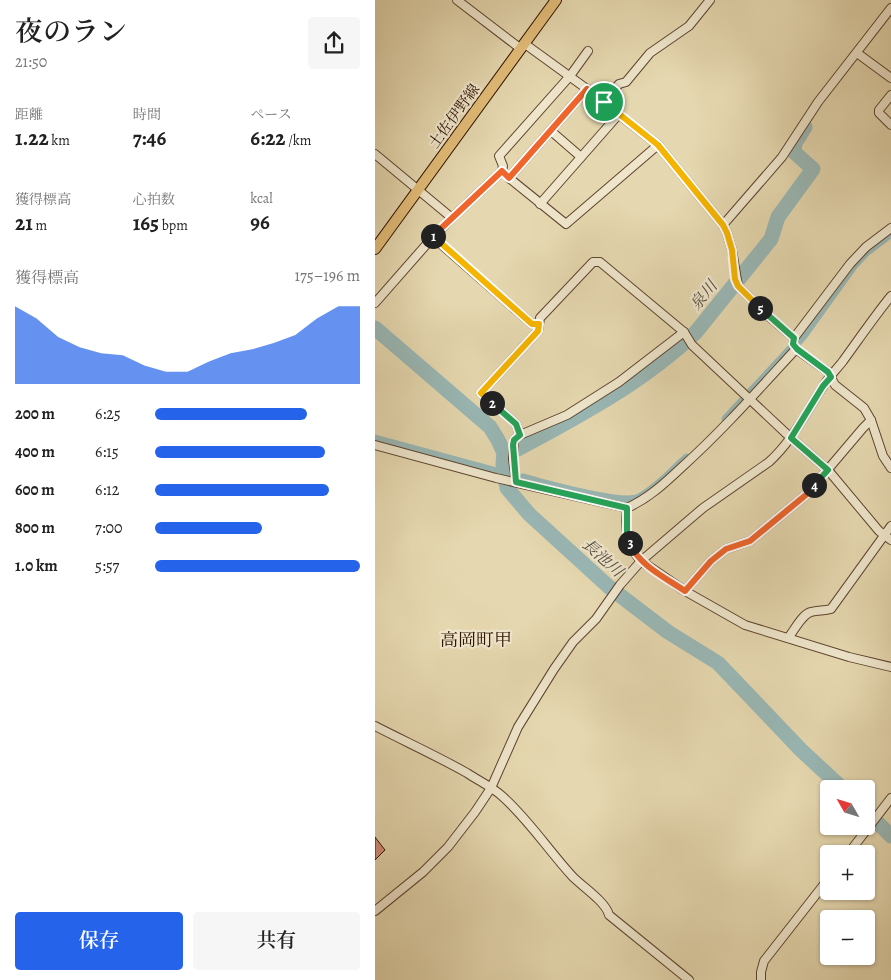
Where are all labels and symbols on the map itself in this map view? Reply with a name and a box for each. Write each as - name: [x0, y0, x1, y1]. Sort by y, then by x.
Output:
- street label: 土佐伊野線: [424, 80, 484, 152]
- pin: [583, 81, 625, 123]
- pin: 1: [421, 224, 445, 248]
- water label: 泉川: [685, 275, 724, 315]
- pin: 5: [747, 296, 773, 320]
- pin: 2: [479, 390, 505, 416]
- pin: 4: [801, 472, 827, 498]
- pin: 3: [617, 530, 643, 556]
- water label: 長池川: [577, 534, 629, 583]
- district label: 高岡町甲: [440, 628, 512, 652]
- north arrow: [820, 780, 875, 835]

